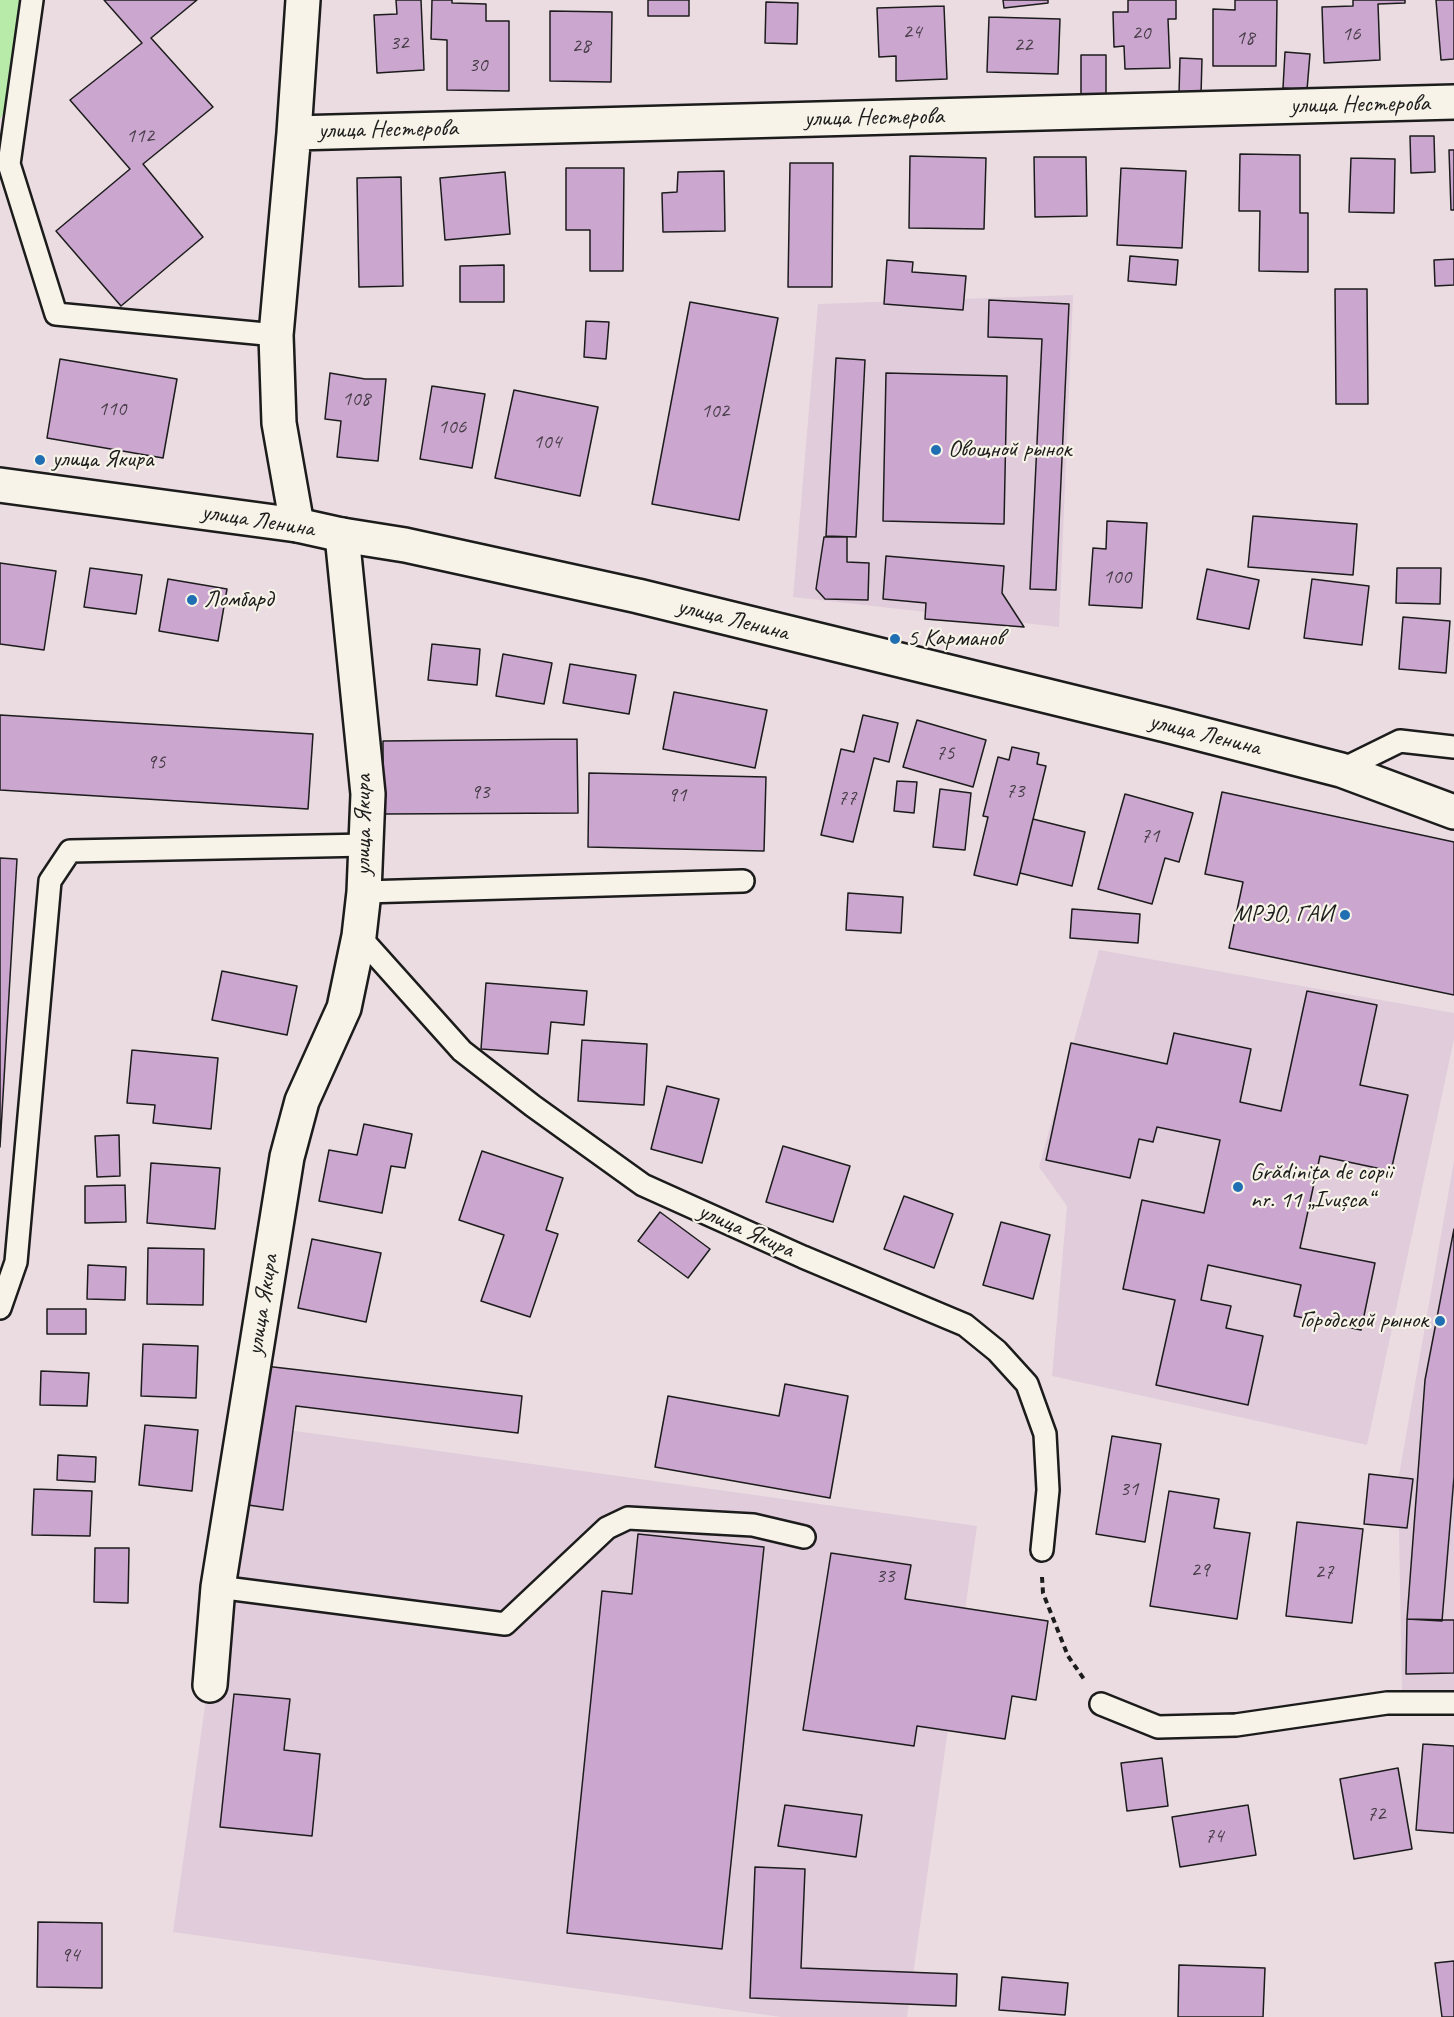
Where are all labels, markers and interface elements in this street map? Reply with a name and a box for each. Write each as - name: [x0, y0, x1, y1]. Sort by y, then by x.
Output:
- house number: 24: [903, 19, 921, 45]
- house number: 20: [1132, 20, 1150, 46]
- house number: 16: [1342, 21, 1360, 47]
- house number: 18: [1236, 25, 1254, 51]
- house number: 32: [390, 30, 408, 56]
- house number: 22: [1014, 32, 1032, 58]
- house number: 28: [572, 33, 590, 59]
- house number: 30: [469, 52, 487, 78]
- street label: улица Нестерова: [1290, 89, 1430, 121]
- street label: улица Нестерова: [804, 102, 944, 134]
- street label: улица Нестерова: [318, 114, 458, 146]
- house number: 112: [126, 123, 154, 149]
- house number: 108: [342, 386, 370, 412]
- house number: 110: [98, 396, 126, 422]
- house number: 102: [701, 398, 729, 424]
- house number: 106: [438, 414, 466, 440]
- house number: 104: [533, 429, 561, 455]
- place label: Овощной рынок: [948, 436, 1071, 464]
- marker: Овощной рынок: [929, 443, 943, 457]
- place label: улица Якира: [52, 446, 153, 474]
- marker: улица Якира: [33, 453, 47, 467]
- street label: улица Ленина: [200, 498, 316, 544]
- house number: 100: [1103, 564, 1131, 590]
- place label: Ломбард: [204, 586, 273, 614]
- street label: улица Ленина: [674, 592, 792, 648]
- marker: Ломбард: [185, 593, 199, 607]
- place label: 5 Карманов: [907, 625, 1003, 653]
- marker: 5 Карманов: [888, 632, 902, 646]
- street label: улица Ленина: [1146, 707, 1264, 763]
- house number: 75: [936, 740, 954, 766]
- house number: 95: [147, 749, 165, 775]
- street label: улица Якира: [350, 774, 378, 876]
- house number: 73: [1006, 778, 1024, 804]
- house number: 93: [471, 779, 489, 805]
- house number: 91: [668, 782, 686, 808]
- house number: 77: [838, 785, 856, 811]
- house number: 71: [1141, 823, 1159, 849]
- place label: МРЭО, ГАИ: [1233, 901, 1333, 929]
- marker: МРЭО, ГАИ: [1338, 908, 1352, 922]
- place label: Grădinița de copii nr. 11 „Ivușca“: [1250, 1159, 1392, 1215]
- marker: Grădinița de copii nr. 11 „Ivușca“: [1231, 1180, 1245, 1194]
- street label: улица Якира: [694, 1197, 798, 1265]
- street label: улица Якира: [241, 1253, 285, 1357]
- place label: Городской рынок: [1300, 1307, 1428, 1335]
- marker: Городской рынок: [1433, 1314, 1447, 1328]
- house number: 31: [1120, 1476, 1138, 1502]
- house number: 29: [1191, 1557, 1209, 1583]
- house number: 27: [1315, 1559, 1333, 1585]
- house number: 33: [876, 1563, 894, 1589]
- house number: 72: [1367, 1801, 1385, 1827]
- house number: 74: [1205, 1823, 1223, 1849]
- house number: 94: [61, 1942, 79, 1968]

